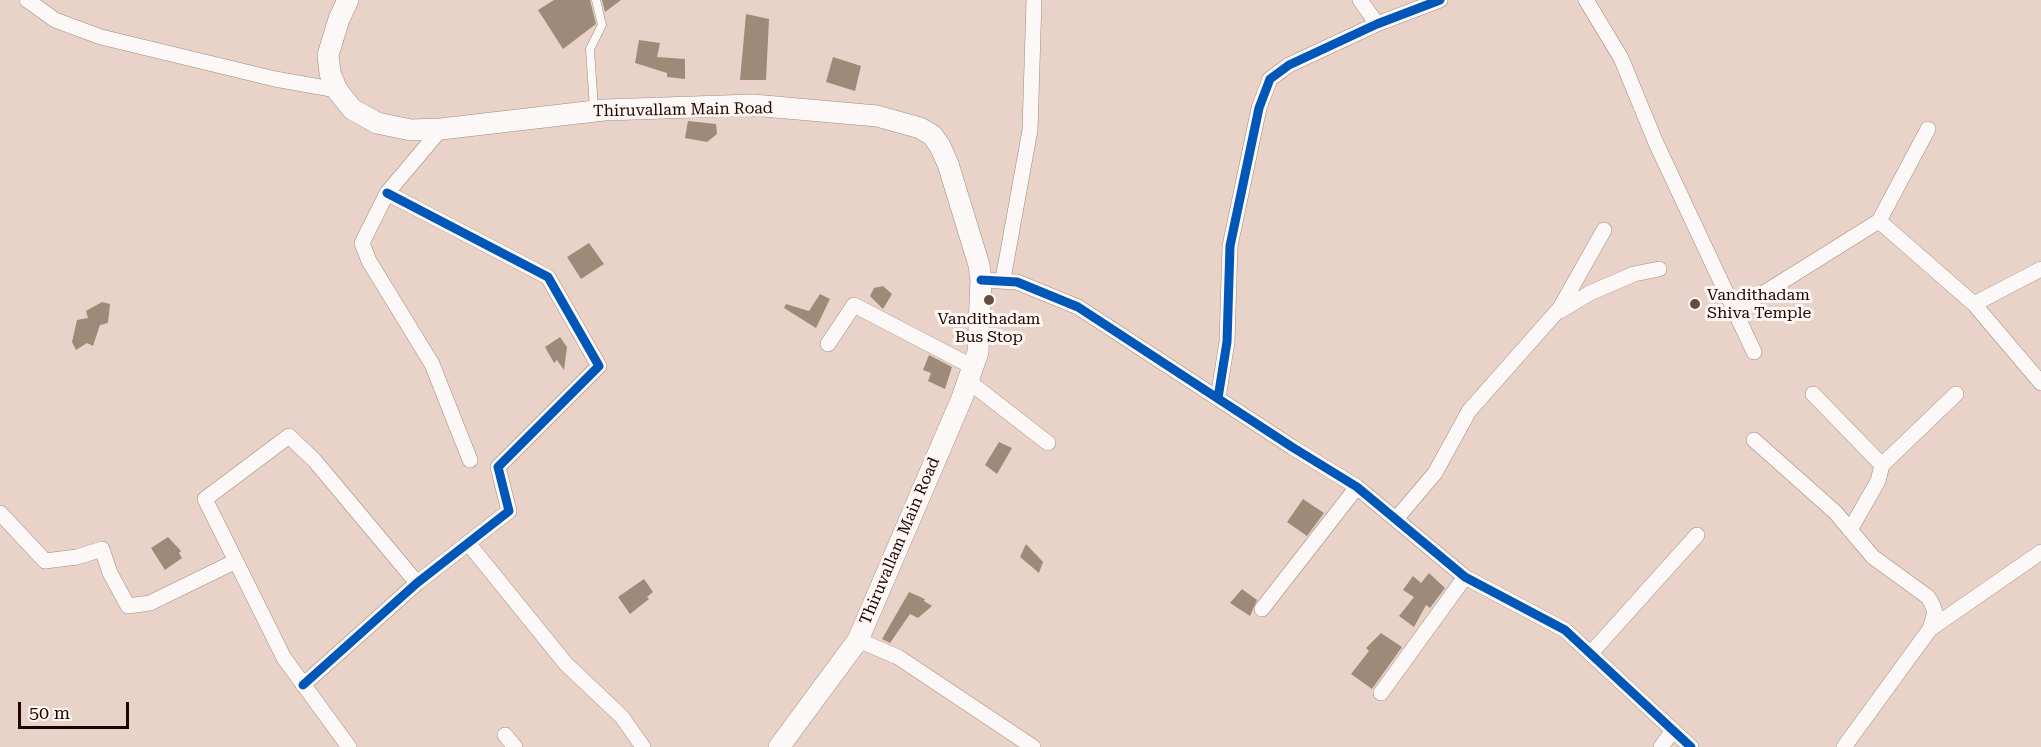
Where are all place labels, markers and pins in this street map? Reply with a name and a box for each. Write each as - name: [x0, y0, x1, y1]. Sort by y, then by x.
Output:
- place label: Vandithadam Shiva Temple: [1707, 285, 1811, 323]
- marker: Vandithadam Bus Stop: [982, 293, 996, 307]
- marker: Vandithadam Shiva Temple: [1688, 297, 1702, 311]
- place label: Vandithadam Bus Stop: [938, 309, 1040, 347]

